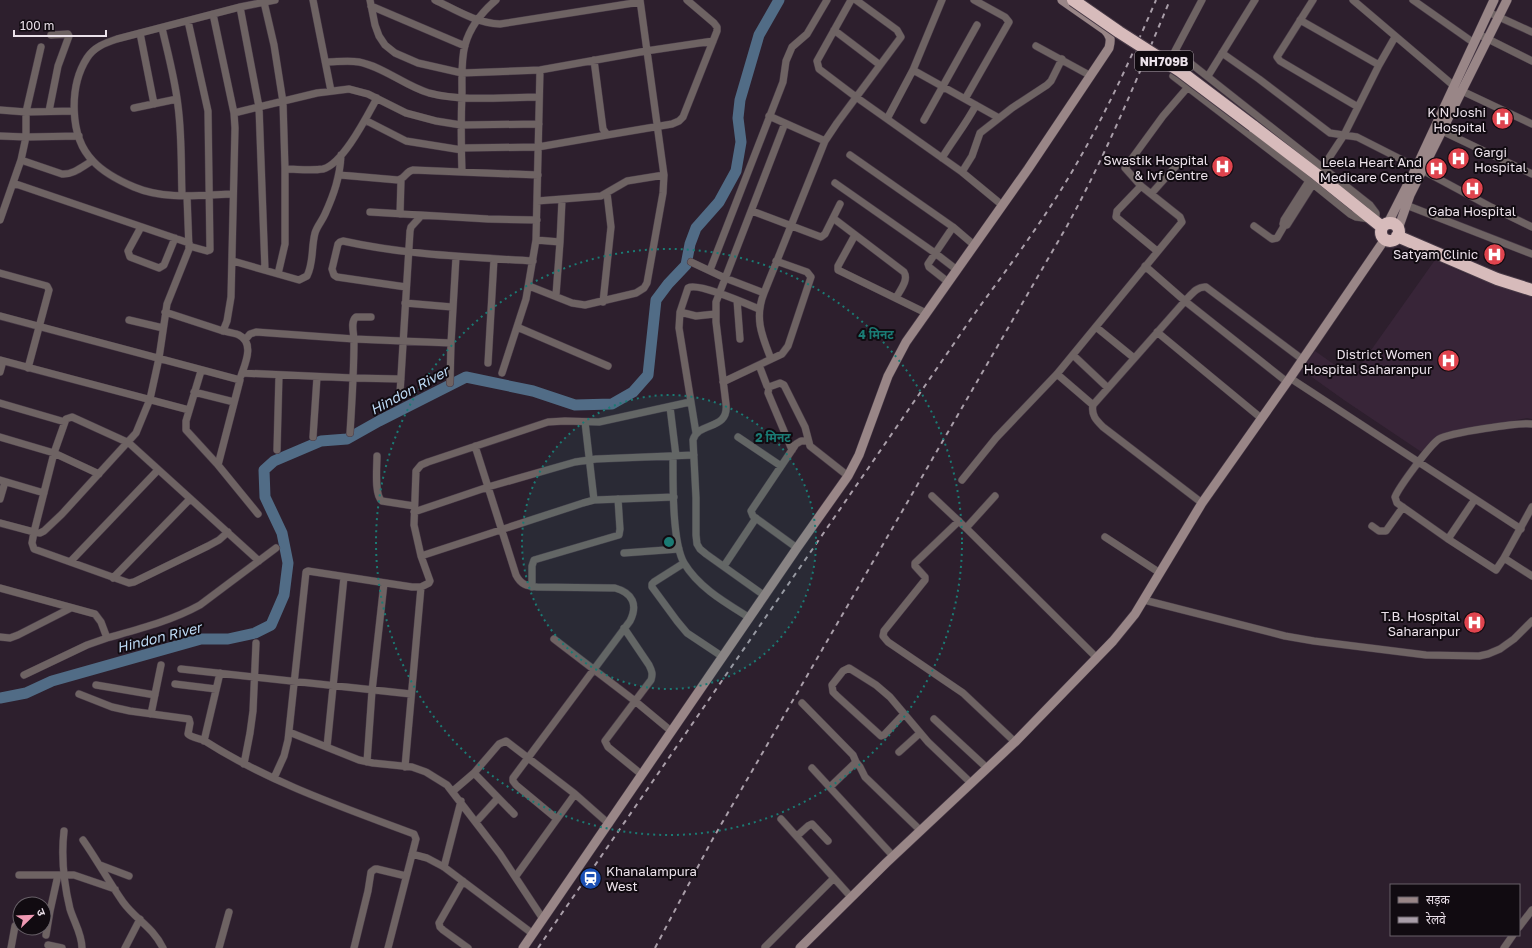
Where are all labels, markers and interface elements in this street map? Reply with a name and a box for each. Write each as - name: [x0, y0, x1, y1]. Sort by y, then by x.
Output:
- scale bar: [14, 12, 106, 38]
- text: 100 m: [20, 18, 54, 33]
- road number: NH709B: [1135, 51, 1193, 71]
- place label: K N Joshi Hospital: [1427, 104, 1486, 135]
- hospital icon: K N Joshi Hospital: [1489, 106, 1515, 132]
- place label: Gargi Hospital: [1474, 144, 1527, 175]
- hospital icon: Gargi Hospital: [1445, 146, 1471, 172]
- place label: Swastik Hospital & Ivf Centre: [1103, 152, 1208, 183]
- hospital icon: Swastik Hospital & Ivf Centre: [1210, 154, 1236, 180]
- place label: Leela Heart And Medicare Centre: [1320, 154, 1422, 185]
- hospital icon: Leela Heart And Medicare Centre: [1424, 156, 1450, 182]
- hospital icon: Gaba Hospital: [1459, 176, 1485, 202]
- place label: Gaba Hospital: [1428, 203, 1516, 219]
- hospital icon: Satyam Clinic: [1481, 241, 1507, 267]
- place label: Satyam Clinic: [1393, 246, 1478, 262]
- text: 4 मिनट: [858, 327, 894, 342]
- place label: District Women Hospital Saharanpur: [1304, 346, 1432, 377]
- hospital icon: District Women Hospital Saharanpur: [1435, 348, 1461, 374]
- water label: Hindon River: [367, 361, 453, 418]
- text: 2 मिनट: [755, 430, 791, 445]
- centre of rings: [662, 535, 676, 549]
- place label: T.B. Hospital Saharanpur: [1381, 608, 1460, 639]
- hospital icon: T.B. Hospital Saharanpur: [1462, 610, 1488, 636]
- water label: Hindon River: [115, 618, 205, 656]
- place label: Khanalampura West: [606, 863, 697, 894]
- station icon: Khanalampura West: [578, 865, 604, 891]
- legend: [1390, 884, 1520, 936]
- text: सड़क: [1426, 892, 1451, 907]
- north arrow: [12, 896, 52, 936]
- text: उ: [34, 906, 49, 918]
- text: रेलवे: [1426, 912, 1446, 927]

